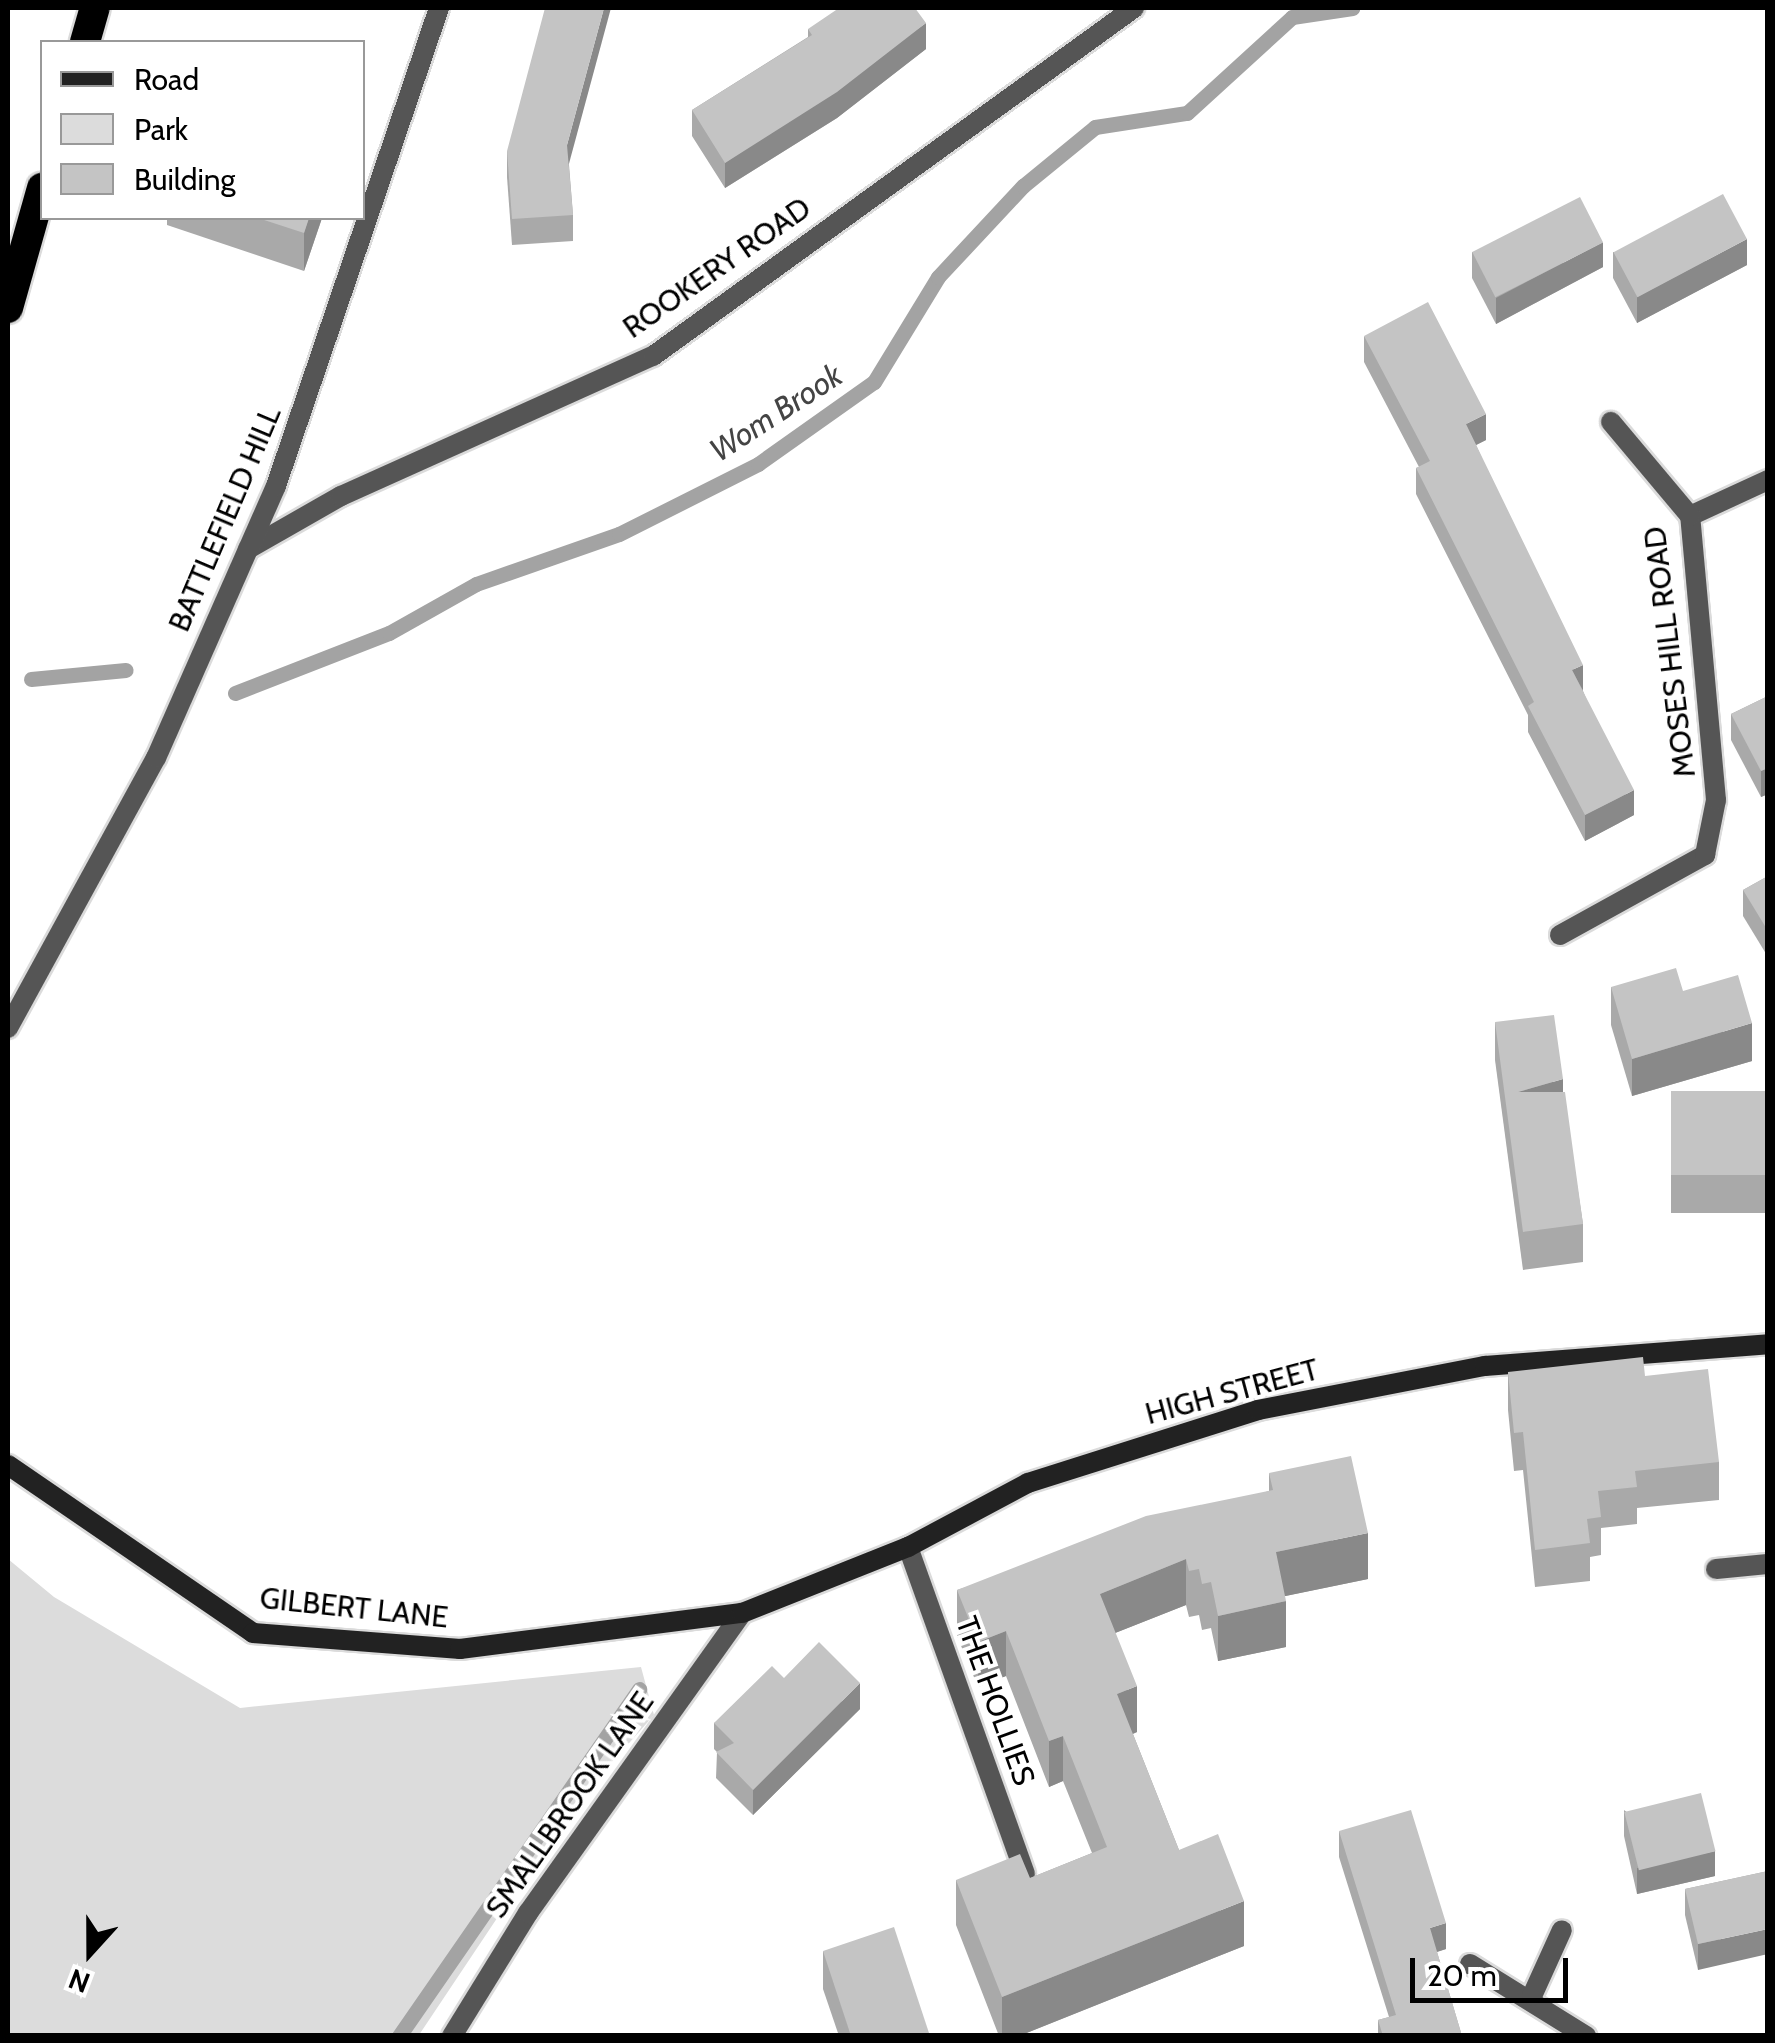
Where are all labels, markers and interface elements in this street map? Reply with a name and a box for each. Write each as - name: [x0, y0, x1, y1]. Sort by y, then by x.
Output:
- legend: [40, 40, 365, 220]
- text: Road: [134, 61, 199, 98]
- text: Park: [134, 111, 188, 148]
- text: Building: [134, 161, 236, 198]
- street label: ROOKERY ROAD: [616, 190, 818, 346]
- water label: Wom Brook: [703, 356, 849, 470]
- street label: BATTLEFIELD HILL: [161, 401, 289, 637]
- street label: MOSES HILL ROAD: [1637, 524, 1703, 780]
- street label: HIGH STREET: [1141, 1352, 1323, 1432]
- street label: GILBERT LANE: [258, 1580, 450, 1636]
- street label: THE HOLLIES: [948, 1612, 1042, 1790]
- street label: SMALLBROOK LANE: [479, 1685, 661, 1925]
- north arrow: [40, 1903, 140, 2003]
- scale bar: [1415, 1938, 1572, 2000]
- text: 20 m: [1427, 1957, 1497, 1994]
- text: N: [64, 1962, 95, 2000]

